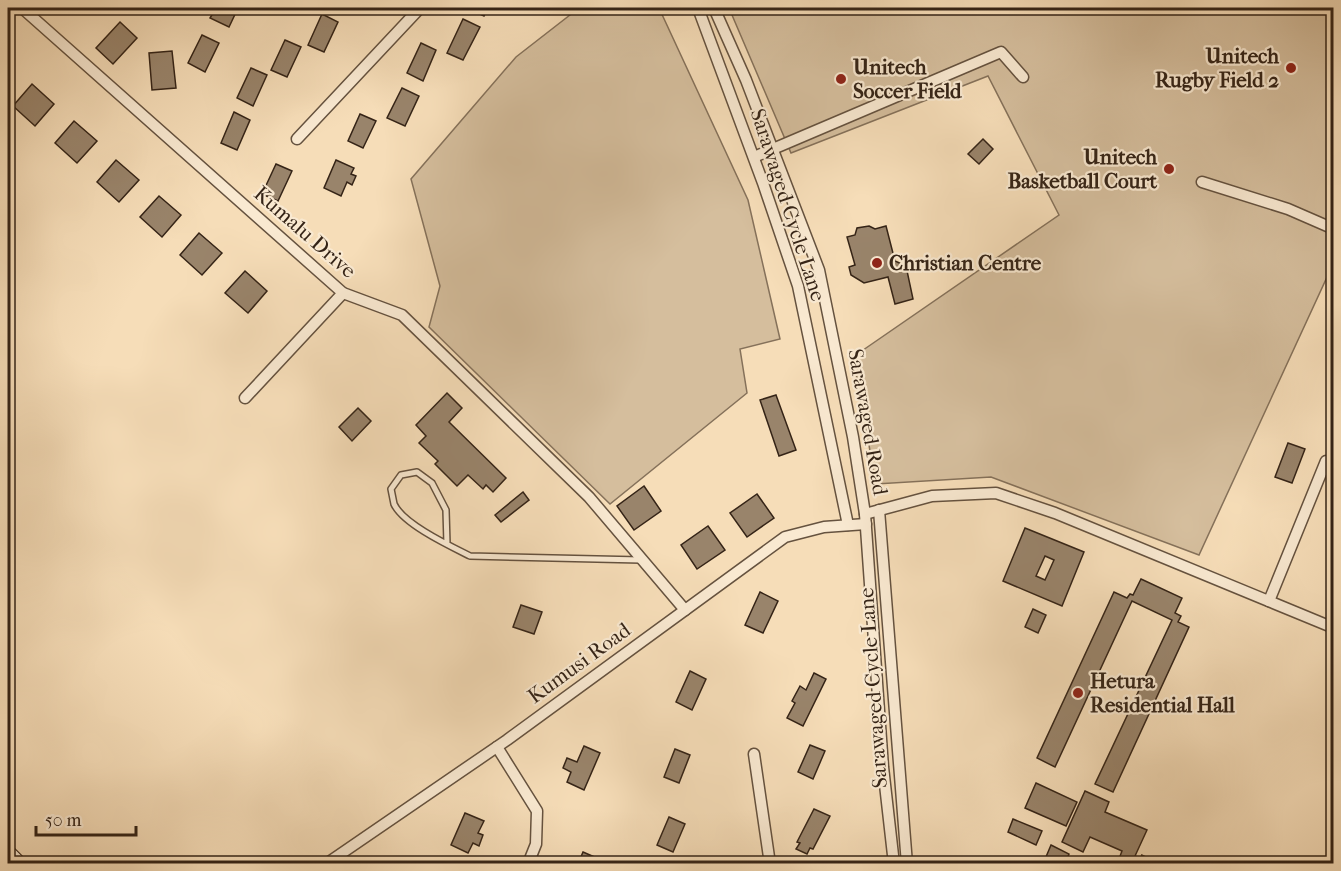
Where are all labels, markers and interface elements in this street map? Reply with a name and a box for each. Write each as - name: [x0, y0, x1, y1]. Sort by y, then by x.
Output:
- place label: Unitech Rugby Field 2: [1155, 44, 1279, 92]
- place label: Unitech Soccer Field: [852, 55, 962, 103]
- marker: Unitech Rugby Field 2: [1284, 61, 1298, 75]
- marker: Unitech Soccer Field: [834, 72, 848, 86]
- street label: Sarawaged Cycle Lane: [746, 106, 830, 304]
- place label: Unitech Basketball Court: [1008, 145, 1158, 193]
- marker: Unitech Basketball Court: [1162, 162, 1176, 176]
- street label: Kumalu Drive: [249, 181, 361, 283]
- place label: Christian Centre: [889, 251, 1042, 275]
- marker: Christian Centre: [870, 256, 884, 270]
- street label: Sarawaged Road: [843, 347, 893, 498]
- street label: Sarawaged Cycle Lane: [854, 587, 892, 789]
- street label: Kumusi Road: [523, 617, 635, 708]
- place label: Hetura Residential Hall: [1090, 669, 1235, 717]
- marker: Hetura Residential Hall: [1071, 686, 1085, 700]
- scale bar: [36, 799, 136, 837]
- text: 50 m: [45, 810, 82, 831]

